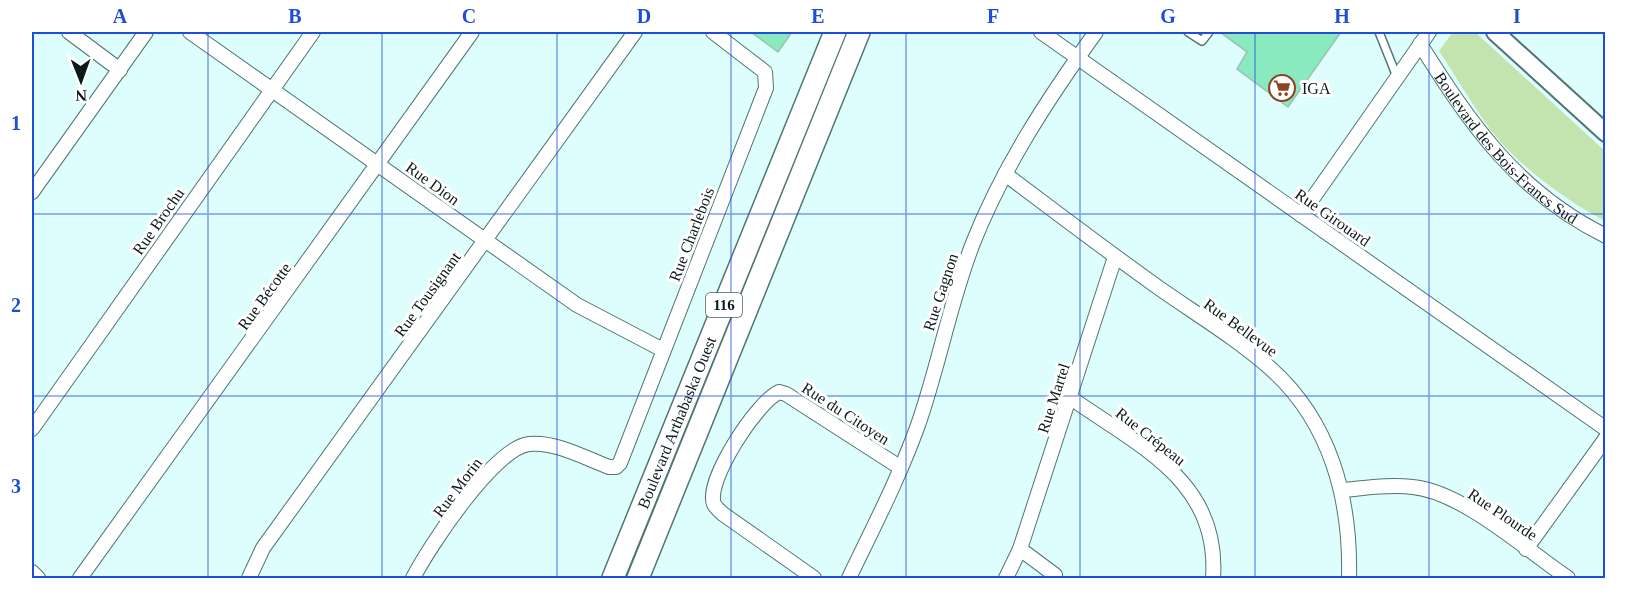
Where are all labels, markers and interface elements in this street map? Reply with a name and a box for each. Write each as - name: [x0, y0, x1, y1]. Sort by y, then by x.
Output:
- text: A: [113, 5, 128, 27]
- text: B: [288, 5, 302, 27]
- text: C: [462, 5, 476, 27]
- text: D: [637, 5, 651, 27]
- text: E: [811, 5, 825, 27]
- text: F: [987, 5, 999, 27]
- text: G: [1160, 5, 1176, 27]
- text: H: [1334, 5, 1350, 27]
- text: I: [1513, 5, 1521, 27]
- north arrow: [51, 51, 111, 111]
- street label: Boulevard des Bois-Francs Sud: [1431, 69, 1580, 227]
- supermarket icon: IGA: [1267, 73, 1297, 103]
- place label: IGA: [1302, 80, 1331, 97]
- text: N: [75, 87, 87, 104]
- text: 1: [11, 112, 21, 134]
- street label: Rue Dion: [403, 158, 463, 208]
- street label: Rue Brochu: [129, 185, 187, 258]
- street label: Rue Charlebois: [666, 185, 717, 283]
- street label: Rue Girouard: [1292, 185, 1373, 249]
- street label: Rue Tousignant: [391, 248, 465, 340]
- street label: Rue Gagnon: [920, 251, 962, 333]
- street label: Rue Bécotte: [234, 259, 294, 333]
- road number: 116: [706, 293, 742, 317]
- text: 2: [11, 294, 21, 316]
- street label: Rue Bellevue: [1201, 295, 1281, 360]
- street label: Boulevard Arthabaska Ouest: [634, 334, 719, 511]
- street label: Rue Martel: [1034, 361, 1073, 435]
- street label: Rue du Citoyen: [798, 379, 892, 449]
- street label: Rue Crépeau: [1112, 404, 1189, 469]
- street label: Rue Morin: [430, 454, 485, 520]
- text: 3: [11, 475, 21, 497]
- street label: Rue Plourde: [1465, 485, 1540, 544]

